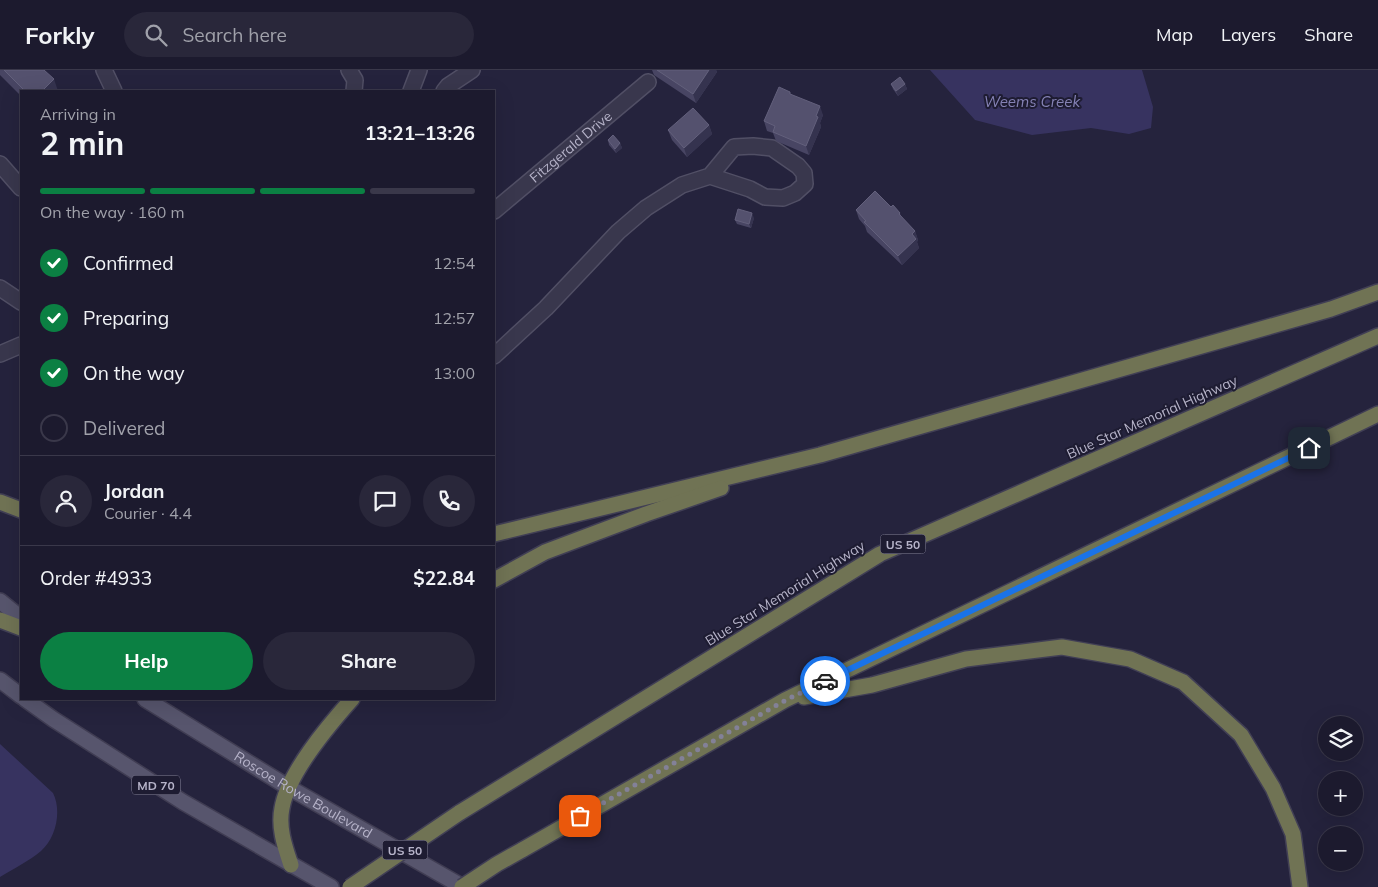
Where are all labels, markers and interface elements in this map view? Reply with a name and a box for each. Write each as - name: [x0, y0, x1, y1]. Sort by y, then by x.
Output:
- search box: [124, 12, 474, 57]
- text: Forkly: [25, 20, 94, 50]
- icon: search: [142, 21, 170, 49]
- text: Search here: [182, 23, 287, 47]
- text: Map: [1156, 23, 1193, 46]
- text: Layers: [1221, 23, 1276, 46]
- text: Share: [1304, 23, 1353, 46]
- water label: Weems Creek: [984, 92, 1081, 111]
- text: Arriving in: [40, 104, 116, 124]
- street label: Fitzgerald Drive: [526, 107, 616, 186]
- text: 13:21–13:26: [365, 121, 475, 145]
- text: 2 min: [40, 123, 124, 163]
- text: On the way · 160 m: [40, 202, 185, 222]
- icon: check: [40, 249, 68, 277]
- text: Confirmed: [83, 251, 174, 275]
- text: 12:54: [433, 253, 475, 273]
- icon: check: [40, 304, 68, 332]
- text: Preparing: [83, 306, 169, 330]
- text: 12:57: [433, 308, 475, 328]
- icon: check: [40, 359, 68, 387]
- text: On the way: [83, 361, 185, 385]
- text: 13:00: [433, 363, 475, 383]
- street label: Blue Star Memorial Highway: [1064, 371, 1241, 463]
- text: Delivered: [83, 416, 165, 440]
- pin: [1288, 427, 1330, 469]
- icon: home: [1295, 434, 1323, 462]
- button: person: [40, 475, 92, 527]
- button: chat: [359, 475, 411, 527]
- button: phone: [423, 475, 475, 527]
- text: Jordan: [104, 479, 164, 503]
- text: Courier · 4.4: [104, 503, 192, 523]
- road number: US 50: [880, 534, 926, 554]
- street label: Blue Star Memorial Highway: [702, 536, 869, 650]
- text: Order #4933: [40, 566, 152, 590]
- text: $22.84: [413, 566, 475, 590]
- button: Help: [40, 632, 253, 690]
- button: Share: [263, 632, 475, 690]
- courier: [800, 656, 850, 706]
- icon: car: [811, 667, 839, 695]
- map controls: [1318, 716, 1363, 871]
- button: layers: [1318, 716, 1363, 761]
- street label: Roscoe Rowe Boulevard: [231, 747, 375, 842]
- button: +: [1318, 771, 1363, 816]
- road number: MD 70: [132, 776, 180, 794]
- pin: [559, 795, 601, 837]
- icon: bag: [566, 802, 594, 830]
- button: −: [1318, 826, 1363, 871]
- road number: US 50: [382, 840, 428, 860]

